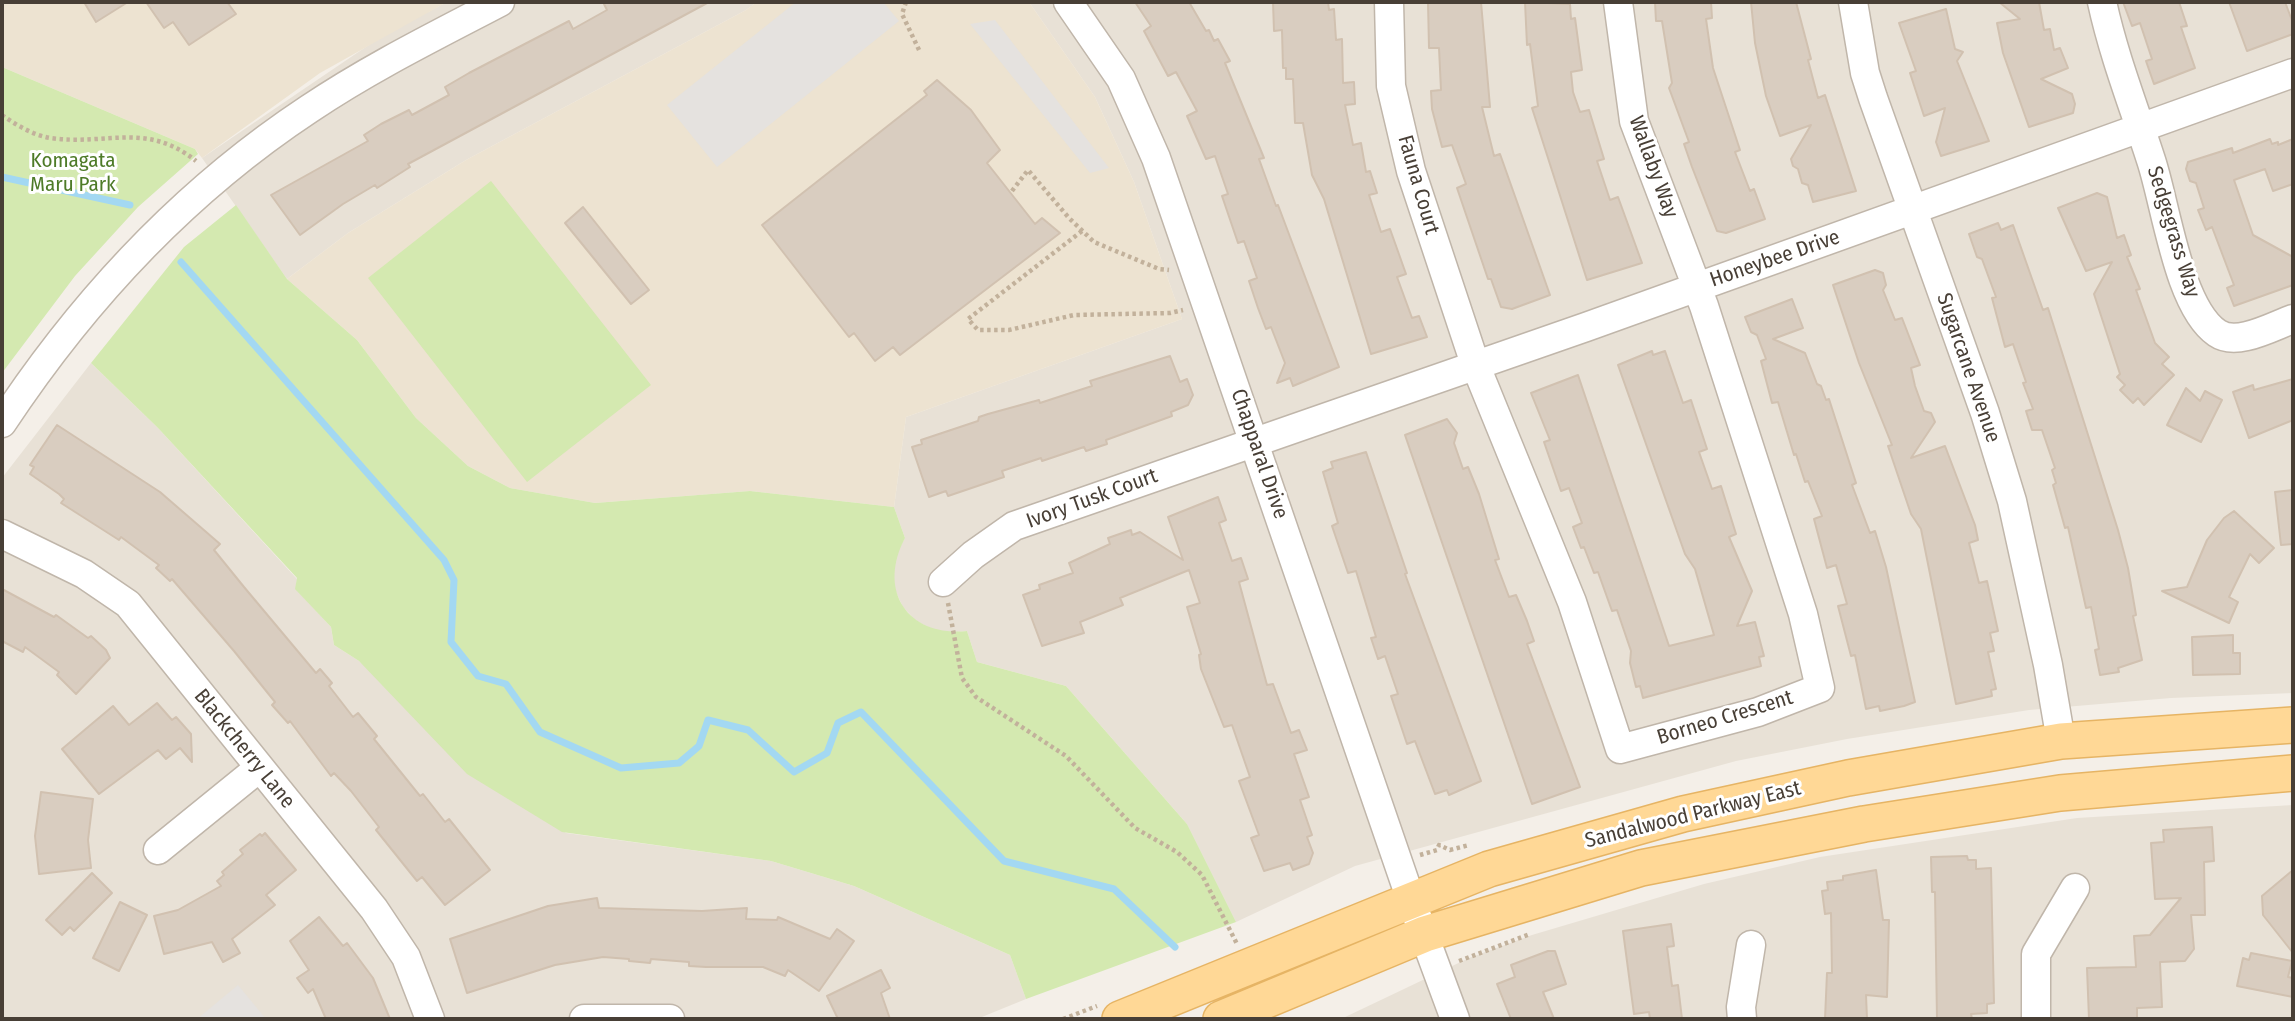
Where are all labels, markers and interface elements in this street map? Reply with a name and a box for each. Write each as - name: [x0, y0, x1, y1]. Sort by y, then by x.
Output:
- street label: Wallaby Way: [1623, 113, 1683, 221]
- street label: Fauna Court: [1392, 133, 1444, 237]
- park label: Komagata Maru Park: [30, 148, 116, 198]
- street label: Sedgegrass Way: [2141, 163, 2205, 301]
- street label: Honeybee Drive: [1707, 225, 1843, 293]
- street label: Sugarcane Avenue: [1931, 290, 2005, 446]
- street label: Chapparal Drive: [1225, 386, 1293, 522]
- street label: Ivory Tusk Court: [1023, 464, 1161, 534]
- street label: Blackcherry Lane: [188, 684, 300, 814]
- street label: Borneo Crescent: [1654, 685, 1796, 751]
- street label: Sandalwood Parkway East: [1583, 776, 1803, 854]

